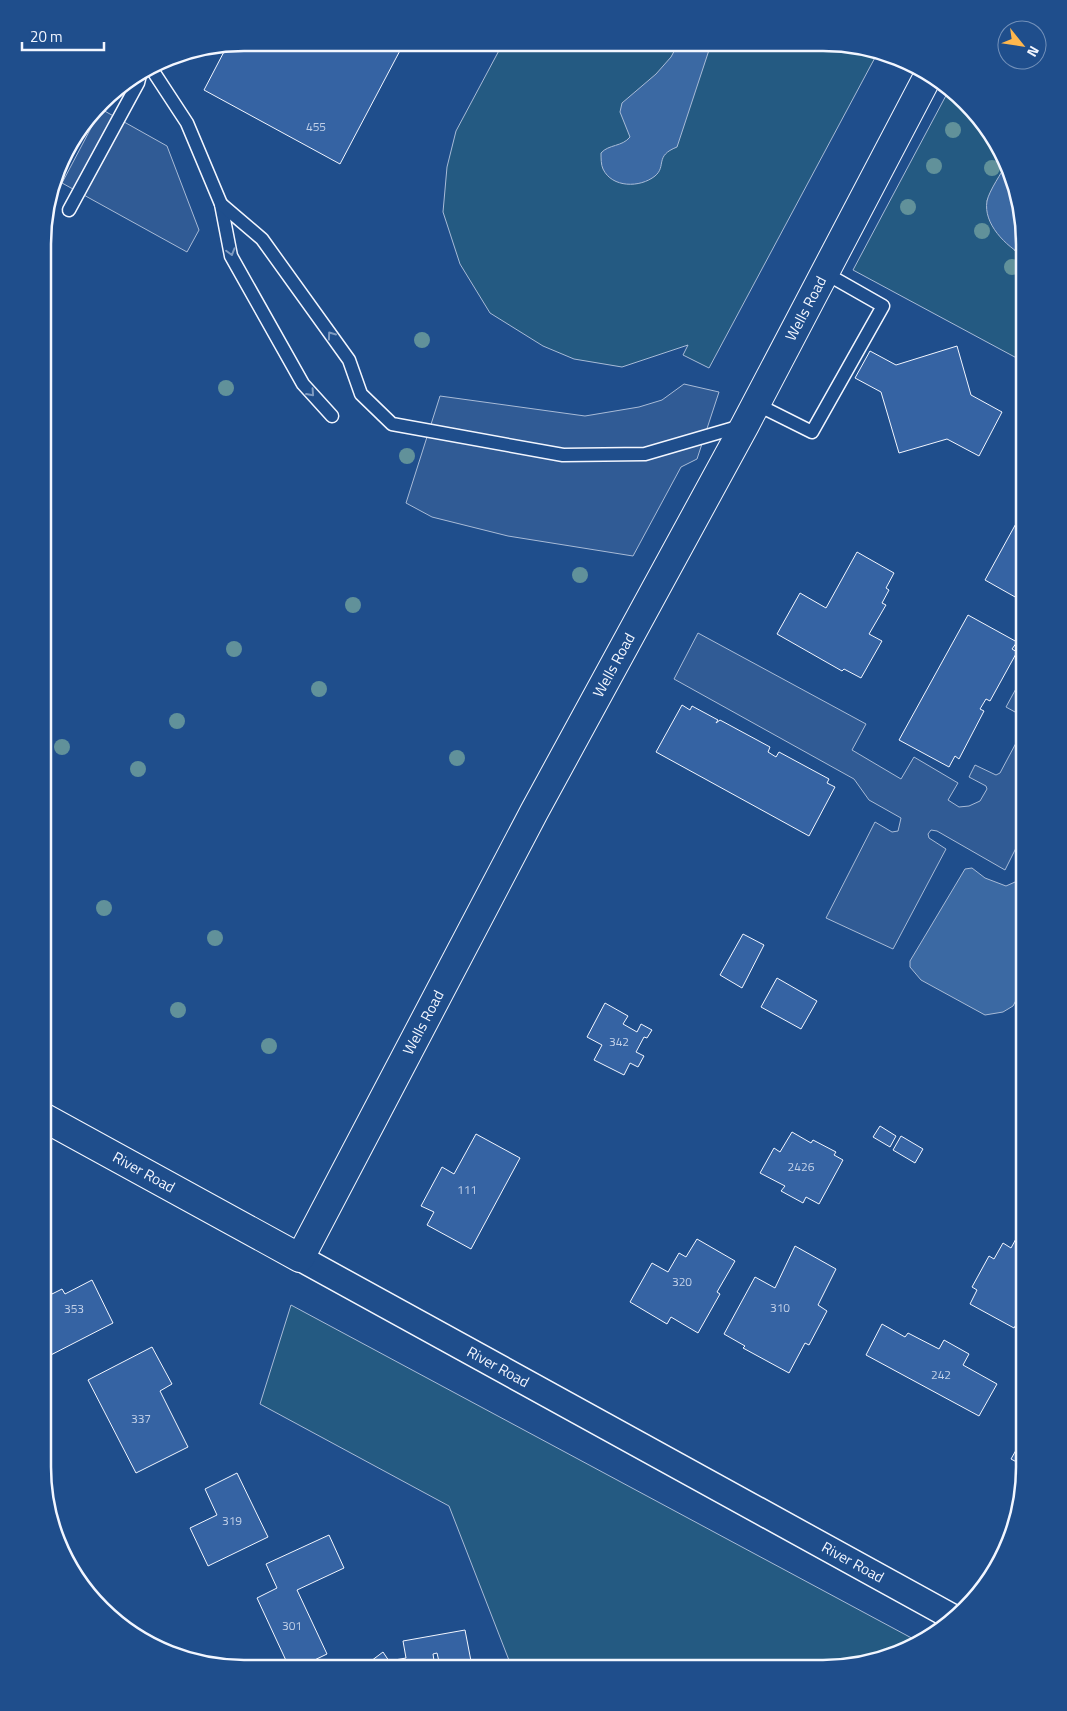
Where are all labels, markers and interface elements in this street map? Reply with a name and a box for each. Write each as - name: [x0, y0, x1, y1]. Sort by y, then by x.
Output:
- scale bar: [22, 20, 105, 52]
- north arrow: [997, 20, 1047, 70]
- text: 20 m: [30, 25, 63, 48]
- text: N: [1022, 42, 1045, 61]
- house number: 455: [306, 117, 326, 136]
- one-way arrow: [225, 248, 236, 256]
- street label: Wells Road: [779, 272, 832, 345]
- one-way arrow: [329, 332, 337, 341]
- one-way arrow: [305, 387, 314, 396]
- street label: Wells Road: [587, 629, 641, 701]
- street label: Wells Road: [397, 986, 450, 1059]
- house number: 342: [609, 1032, 629, 1051]
- street label: River Road: [109, 1145, 179, 1198]
- house number: 2426: [788, 1157, 815, 1176]
- house number: 111: [457, 1180, 477, 1199]
- house number: 320: [672, 1272, 692, 1291]
- house number: 310: [770, 1298, 790, 1317]
- house number: 353: [64, 1299, 84, 1318]
- street label: River Road: [463, 1340, 534, 1393]
- house number: 242: [931, 1365, 951, 1384]
- house number: 337: [131, 1409, 151, 1428]
- house number: 319: [222, 1511, 242, 1530]
- street label: River Road: [818, 1535, 888, 1588]
- house number: 301: [282, 1616, 302, 1635]

